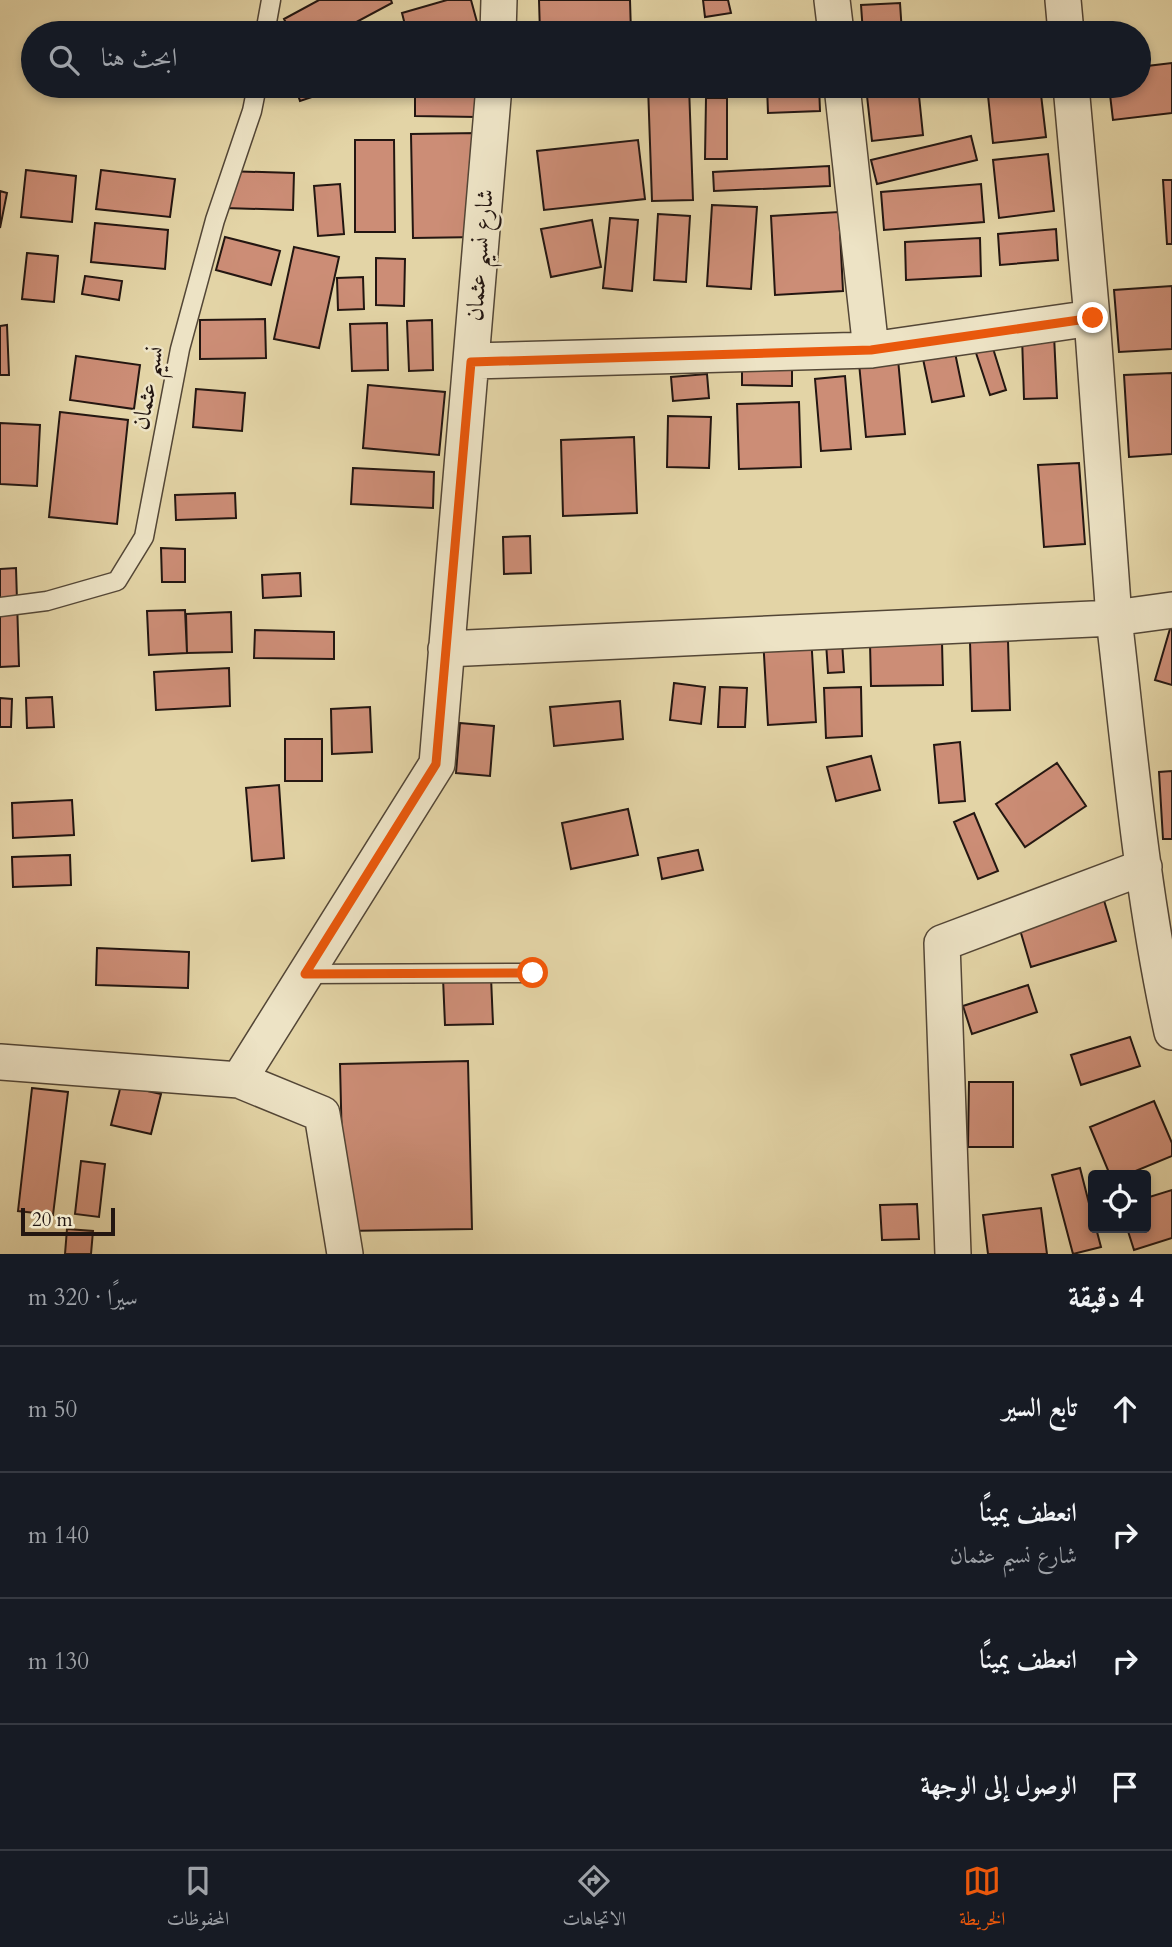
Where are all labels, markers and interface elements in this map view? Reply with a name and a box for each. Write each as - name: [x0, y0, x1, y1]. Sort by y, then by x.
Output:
- search box: [21, 21, 1151, 98]
- text: ابحث هنا: [101, 40, 177, 75]
- icon: search: [45, 41, 83, 79]
- street label: شارع نسيم عثمان: [458, 187, 509, 323]
- route end: [1077, 302, 1108, 333]
- street label: نسيم عثمان: [124, 343, 179, 434]
- route start: [517, 957, 548, 988]
- map controls: [1088, 1170, 1151, 1233]
- button: locate: [1088, 1170, 1151, 1233]
- scale bar: [21, 1205, 116, 1237]
- text: 20 m: [32, 1207, 73, 1233]
- text: 4 دقيقة: [1068, 1277, 1144, 1318]
- text: سيرًا · 320 m: [28, 1282, 138, 1313]
- text: تابع السير: [1002, 1390, 1077, 1425]
- icon: ahead: [1106, 1390, 1144, 1428]
- text: 50 m: [28, 1394, 77, 1425]
- text: انعطف يمينًا: [979, 1495, 1077, 1530]
- icon: right: [1106, 1516, 1144, 1554]
- text: 140 m: [28, 1520, 89, 1551]
- text: شارع نسيم عثمان: [950, 1540, 1077, 1571]
- text: انعطف يمينًا: [979, 1642, 1077, 1677]
- icon: right: [1106, 1642, 1144, 1680]
- text: 130 m: [28, 1646, 89, 1677]
- text: الوصول إلى الوجهة: [921, 1768, 1077, 1803]
- icon: arrive: [1106, 1768, 1144, 1806]
- tab: المحفوظات: [167, 1862, 229, 1937]
- tab: الاتجاهات: [562, 1862, 626, 1937]
- tab: الخريطة: [959, 1862, 1005, 1937]

